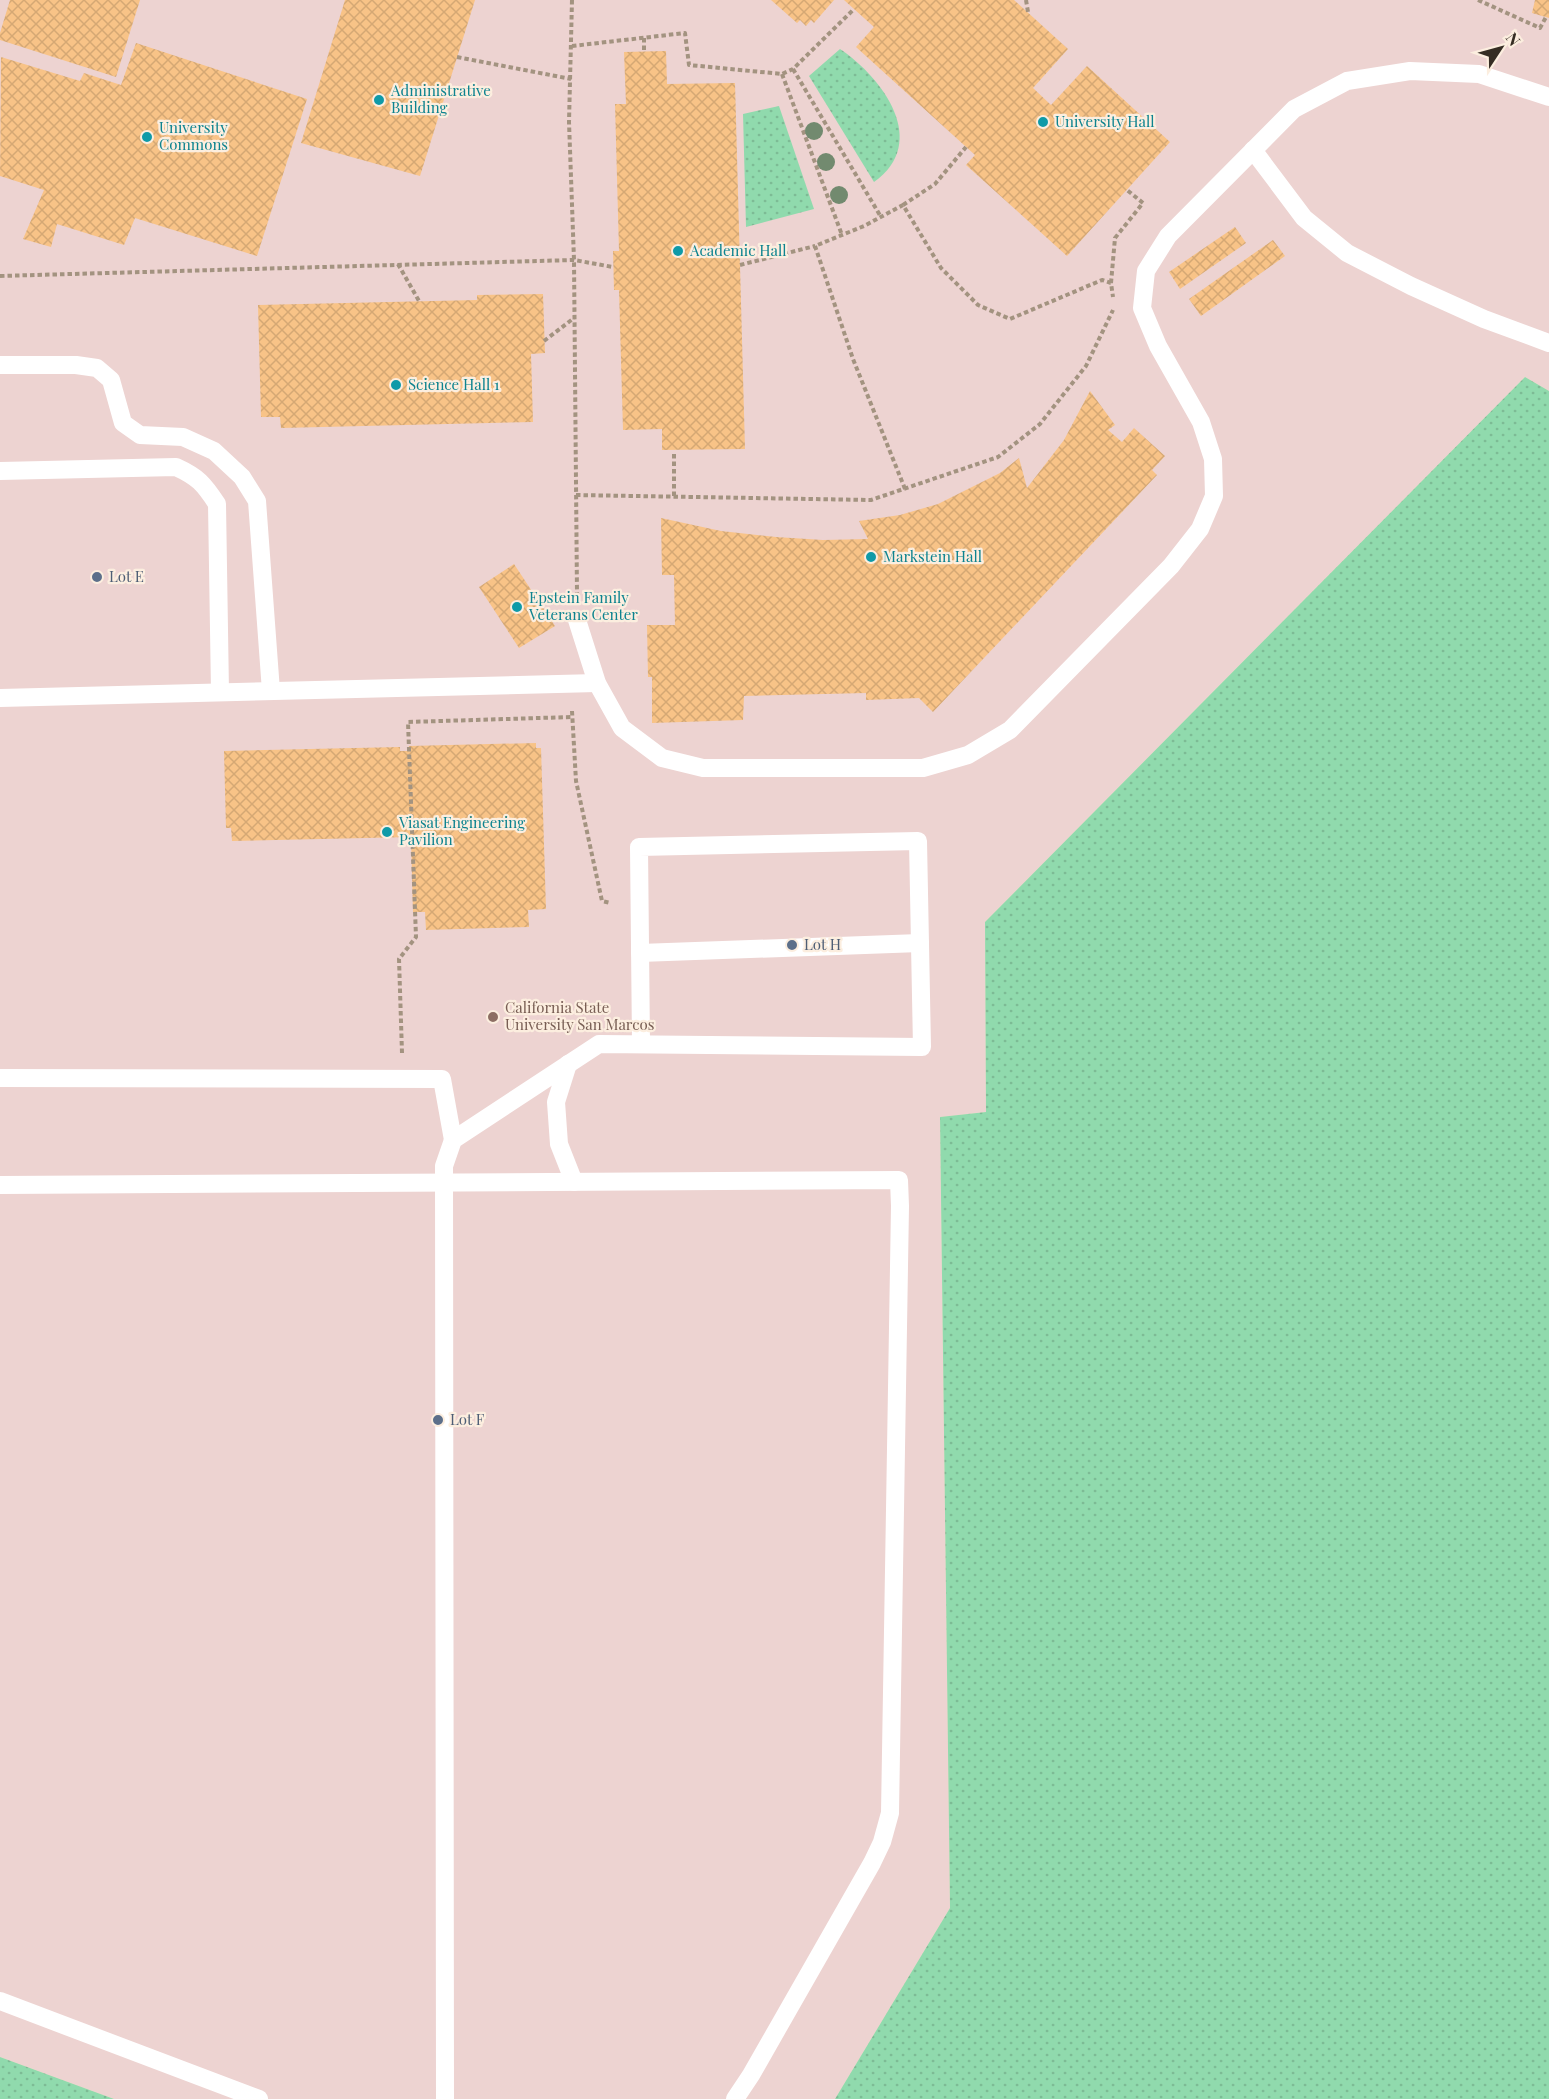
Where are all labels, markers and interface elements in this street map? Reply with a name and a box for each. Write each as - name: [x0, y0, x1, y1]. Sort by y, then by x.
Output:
- north arrow: [1471, 18, 1531, 78]
- text: N: [1502, 28, 1526, 50]
- place label: Administrative Building: [390, 80, 491, 117]
- marker: Administrative Building: [372, 93, 386, 107]
- place label: University Hall: [1055, 111, 1154, 131]
- marker: University Hall: [1036, 115, 1050, 129]
- place label: University Commons: [159, 117, 228, 154]
- marker: University Commons: [140, 130, 154, 144]
- place label: Academic Hall: [689, 240, 787, 260]
- marker: Academic Hall: [671, 244, 685, 258]
- place label: Science Hall 1: [408, 374, 500, 394]
- marker: Science Hall 1: [389, 378, 403, 392]
- place label: Markstein Hall: [883, 546, 982, 566]
- marker: Markstein Hall: [864, 550, 878, 564]
- place label: Lot E: [109, 566, 144, 586]
- marker: Lot E: [90, 570, 104, 584]
- place label: Epstein Family Veterans Center: [528, 587, 638, 624]
- marker: Epstein Family Veterans Center: [510, 600, 524, 614]
- place label: Viasat Engineering Pavilion: [398, 812, 525, 849]
- marker: Viasat Engineering Pavilion: [380, 825, 394, 839]
- place label: Lot H: [804, 934, 841, 954]
- marker: Lot H: [785, 938, 799, 952]
- place label: California State University San Marcos: [505, 997, 654, 1034]
- marker: California State University San Marcos: [486, 1010, 500, 1024]
- place label: Lot F: [450, 1409, 485, 1429]
- marker: Lot F: [431, 1413, 445, 1427]

